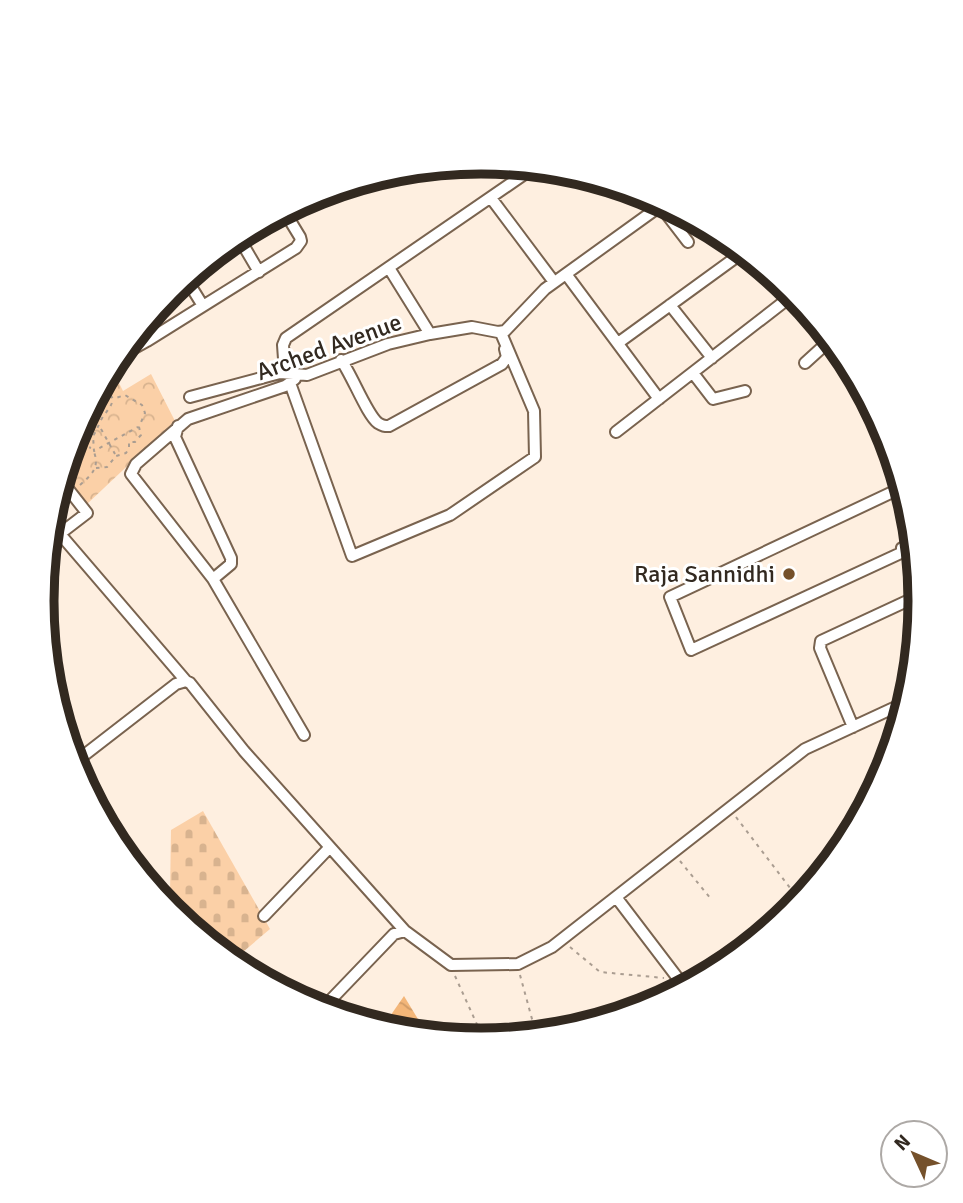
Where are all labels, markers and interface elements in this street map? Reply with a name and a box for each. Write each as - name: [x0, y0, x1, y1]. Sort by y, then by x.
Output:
- street label: Arched Avenue: [252, 307, 406, 387]
- place label: Raja Sannidhi: [634, 559, 775, 589]
- marker: Raja Sannidhi: [781, 566, 797, 582]
- north arrow: [879, 1119, 949, 1189]
- text: N: [889, 1130, 916, 1156]

